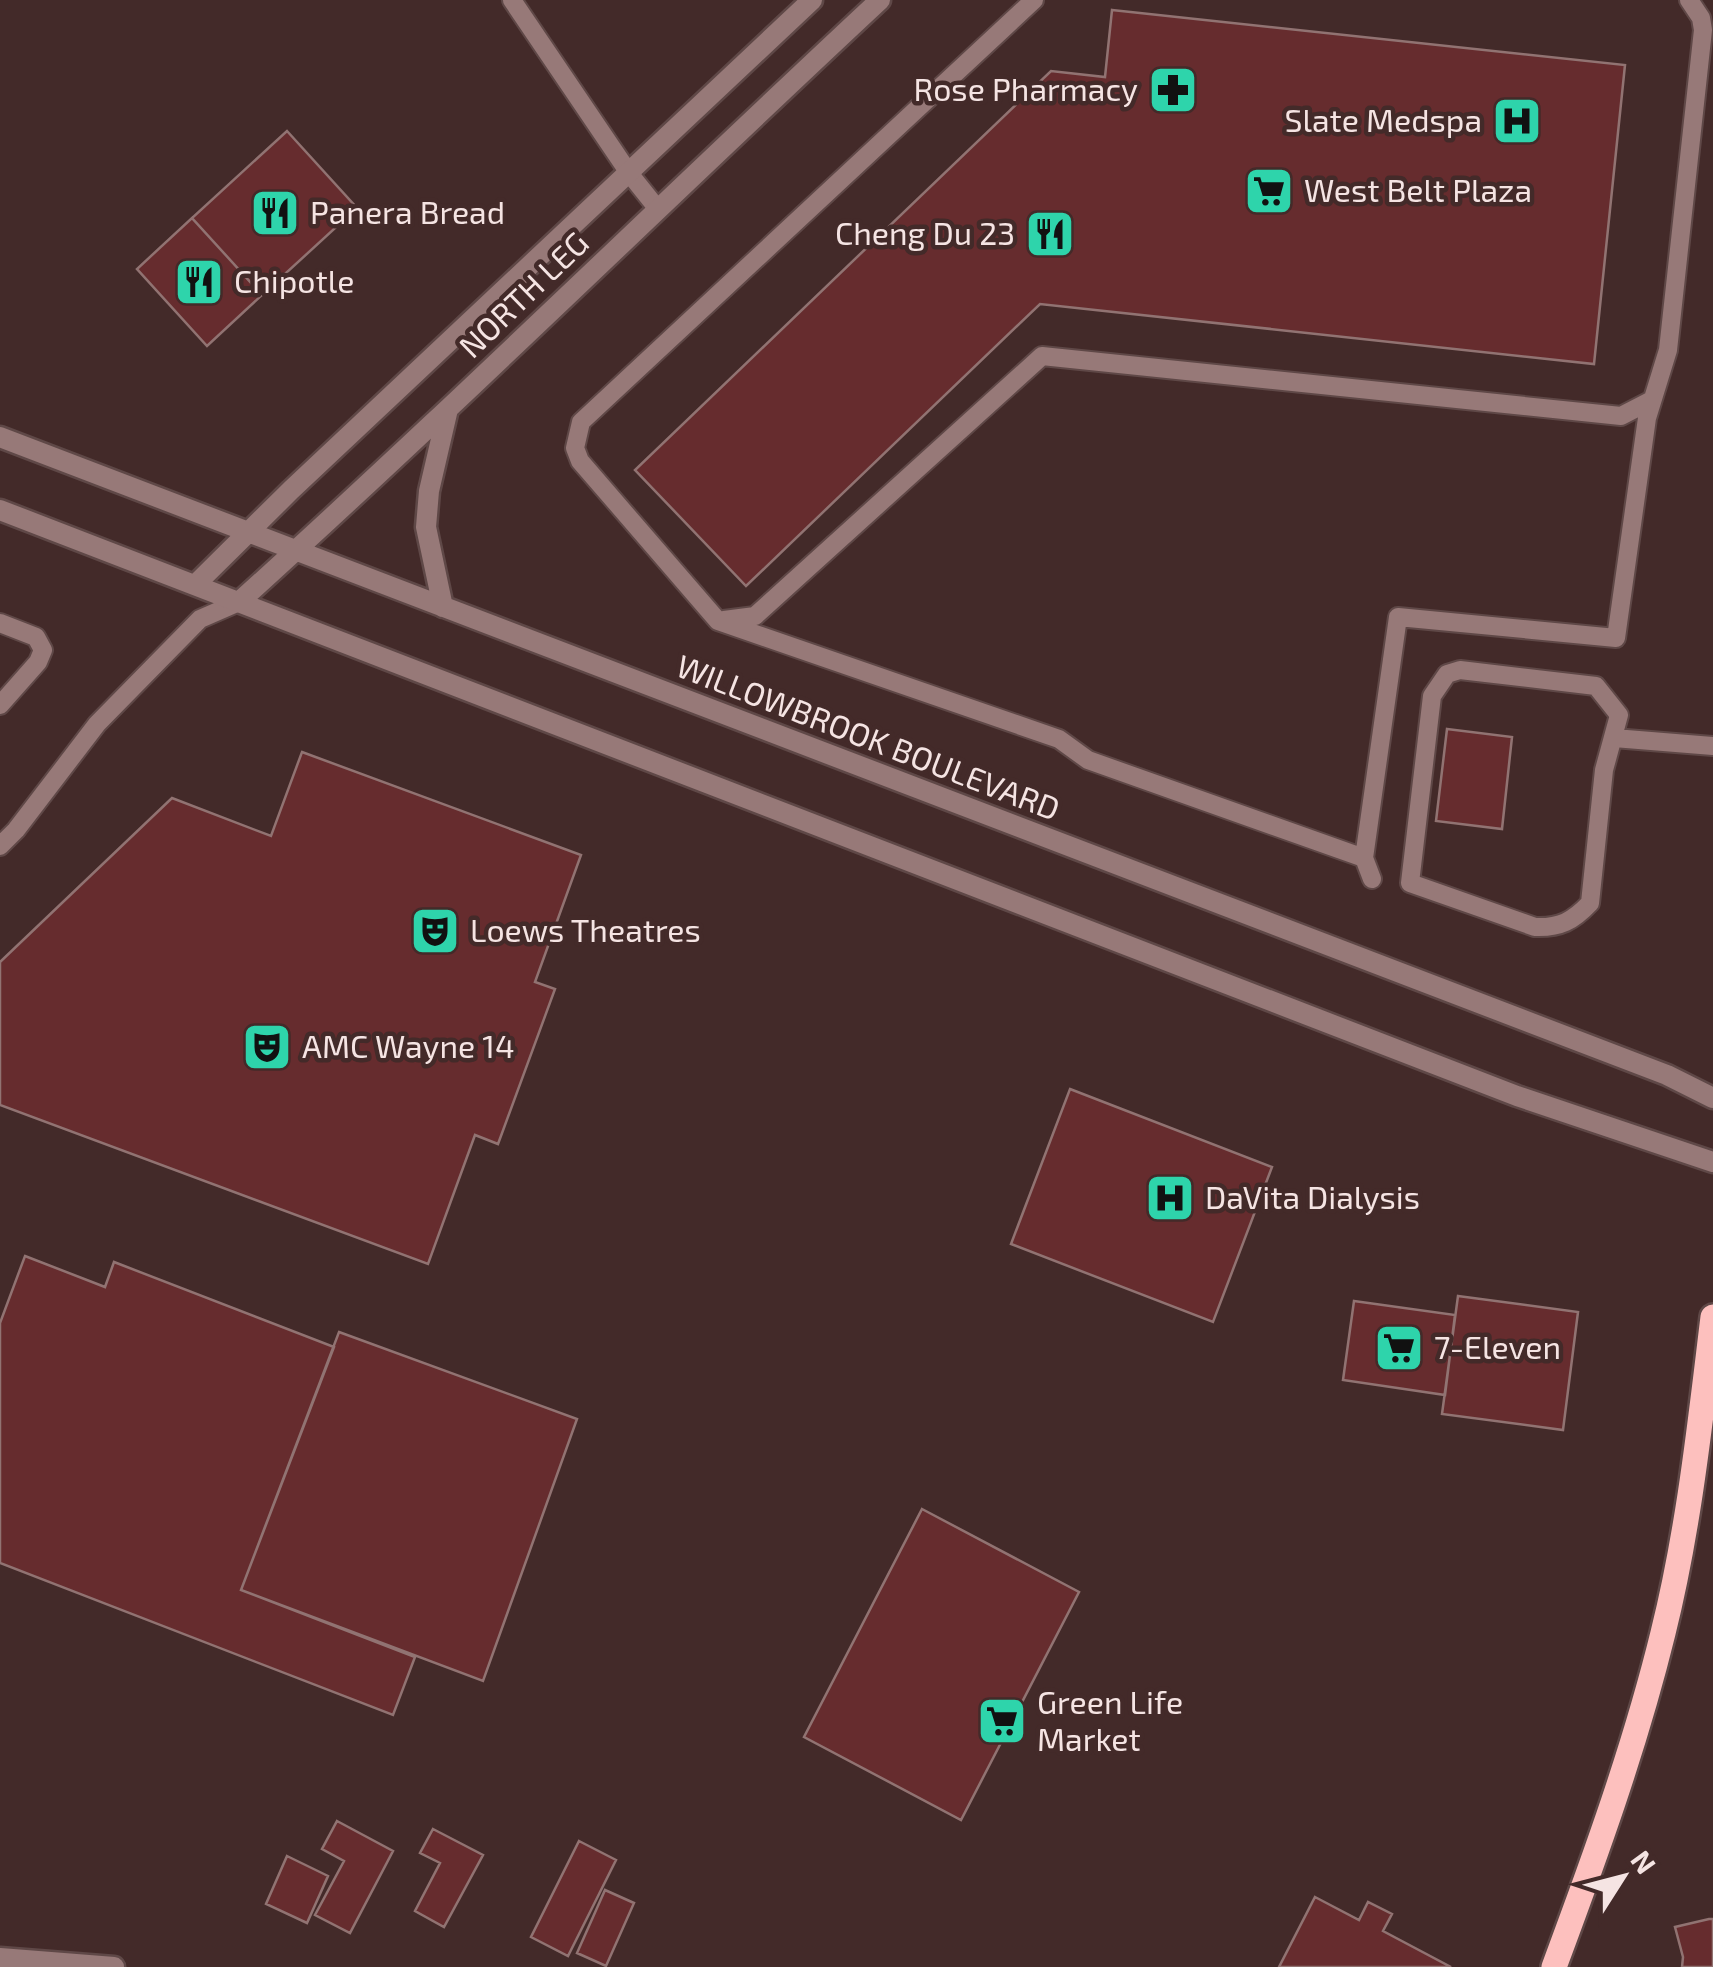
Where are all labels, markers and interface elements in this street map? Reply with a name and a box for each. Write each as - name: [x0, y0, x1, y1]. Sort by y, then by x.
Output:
- pharmacy icon: Rose Pharmacy: [1147, 64, 1199, 116]
- place label: Rose Pharmacy: [914, 69, 1138, 107]
- hospital icon: Slate Medspa: [1491, 95, 1543, 147]
- place label: Slate Medspa: [1284, 100, 1482, 138]
- supermarket icon: West Belt Plaza: [1243, 165, 1295, 217]
- place label: West Belt Plaza: [1304, 170, 1532, 208]
- restaurant icon: Panera Bread: [249, 187, 301, 239]
- place label: Panera Bread: [310, 192, 505, 230]
- restaurant icon: Cheng Du 23: [1024, 208, 1076, 260]
- place label: Cheng Du 23: [835, 213, 1015, 251]
- street label: NORTH LEG: [450, 223, 595, 364]
- restaurant icon: Chipotle: [173, 256, 225, 308]
- place label: Chipotle: [234, 261, 354, 299]
- street label: WILLOWBROOK BOULEVARD: [672, 645, 1066, 827]
- theatre icon: Loews Theatres: [409, 905, 461, 957]
- place label: Loews Theatres: [470, 910, 701, 948]
- theatre icon: AMC Wayne 14: [241, 1021, 293, 1073]
- place label: AMC Wayne 14: [302, 1026, 515, 1064]
- hospital icon: DaVita Dialysis: [1144, 1172, 1196, 1224]
- place label: DaVita Dialysis: [1205, 1177, 1420, 1215]
- supermarket icon: 7-Eleven: [1373, 1322, 1425, 1374]
- place label: 7-Eleven: [1434, 1327, 1561, 1365]
- place label: Green Life Market: [1037, 1682, 1183, 1757]
- supermarket icon: Green Life Market: [976, 1695, 1028, 1747]
- north arrow: [1573, 1827, 1673, 1927]
- text: N: [1624, 1844, 1664, 1880]

